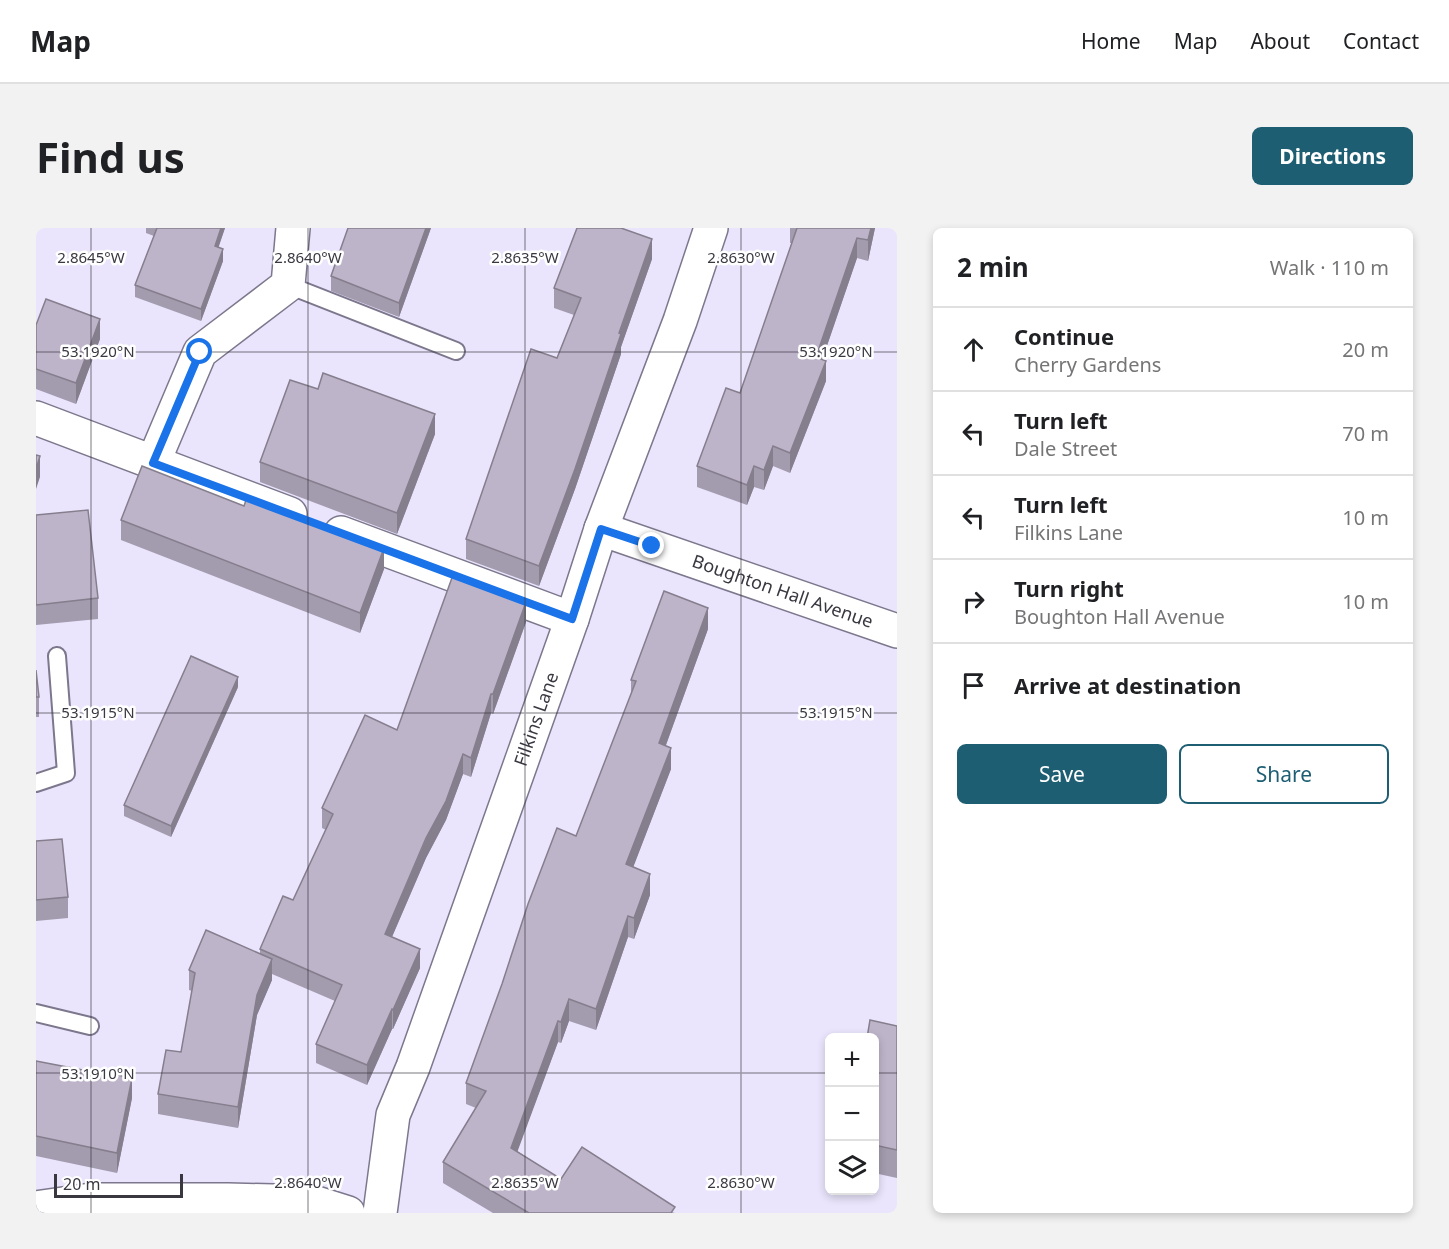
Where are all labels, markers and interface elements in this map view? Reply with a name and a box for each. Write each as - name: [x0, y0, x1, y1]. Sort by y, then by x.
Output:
- text: Map: [30, 22, 91, 60]
- text: Home: [1081, 27, 1141, 55]
- text: Map: [1174, 27, 1217, 55]
- text: About: [1250, 27, 1310, 55]
- text: Contact: [1343, 27, 1419, 55]
- button: Directions: [1252, 127, 1413, 185]
- text: Find us: [36, 128, 185, 185]
- text: 2.8645°W: [57, 247, 125, 267]
- text: 2.8640°W: [274, 247, 342, 267]
- text: 2.8635°W: [491, 247, 559, 267]
- text: 2.8630°W: [707, 247, 775, 267]
- text: 2 min: [957, 249, 1029, 285]
- text: Walk · 110 m: [1270, 254, 1389, 281]
- text: Continue: [1014, 321, 1114, 351]
- icon: ahead: [957, 333, 990, 366]
- text: 20 m: [1342, 336, 1389, 363]
- route start: [186, 338, 212, 364]
- text: 53.1920°N: [61, 341, 135, 361]
- text: 53.1920°N: [799, 341, 873, 361]
- text: Cherry Gardens: [1014, 351, 1161, 378]
- text: Turn left: [1014, 405, 1108, 435]
- icon: left: [957, 417, 990, 450]
- text: 70 m: [1342, 420, 1389, 447]
- text: Dale Street: [1014, 435, 1117, 462]
- text: Turn left: [1014, 489, 1108, 519]
- icon: left: [957, 501, 990, 534]
- text: 10 m: [1342, 504, 1389, 531]
- text: Filkins Lane: [1014, 519, 1123, 546]
- route end: [638, 532, 664, 558]
- street label: Boughton Hall Avenue: [689, 548, 876, 633]
- text: Turn right: [1014, 573, 1124, 603]
- icon: right: [957, 585, 990, 618]
- text: 10 m: [1342, 588, 1389, 615]
- text: Boughton Hall Avenue: [1014, 603, 1225, 630]
- street label: Filkins Lane: [508, 668, 563, 769]
- icon: arrive: [957, 669, 990, 702]
- text: Arrive at destination: [1014, 670, 1241, 700]
- text: 53.1915°N: [61, 702, 135, 722]
- text: 53.1915°N: [799, 702, 873, 722]
- button: Save: [957, 744, 1167, 804]
- button: Share: [1179, 744, 1389, 804]
- map controls: [825, 1033, 879, 1195]
- button: +: [825, 1033, 879, 1087]
- text: 53.1910°N: [61, 1063, 135, 1083]
- button: −: [825, 1087, 879, 1141]
- button: layers: [825, 1141, 879, 1195]
- scale bar: [54, 1171, 183, 1198]
- text: 2.8640°W: [274, 1172, 342, 1192]
- text: 2.8635°W: [491, 1172, 559, 1192]
- text: 2.8630°W: [707, 1172, 775, 1192]
- text: 20 m: [63, 1173, 100, 1195]

